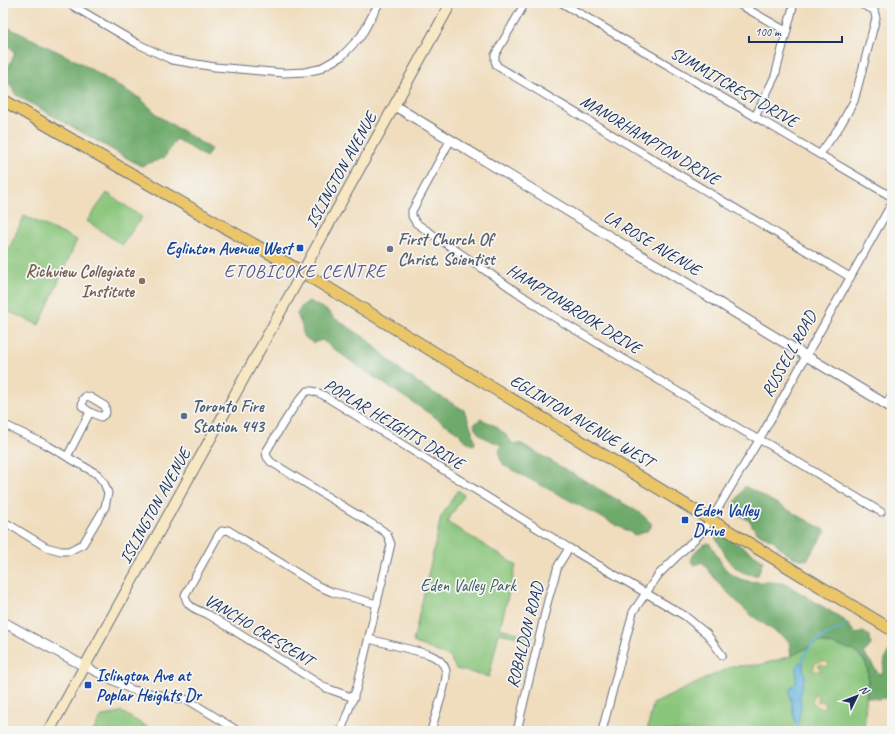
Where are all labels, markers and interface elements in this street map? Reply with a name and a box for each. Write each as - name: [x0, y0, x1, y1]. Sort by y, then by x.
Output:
- scale bar: [749, 18, 842, 44]
- text: 100 m: [755, 24, 782, 40]
- street label: SUMMITCREST DRIVE: [667, 42, 804, 133]
- street label: MANORHAMPTON DRIVE: [577, 90, 726, 191]
- street label: ISLINGTON AVENUE: [301, 107, 382, 231]
- street label: LA ROSE AVENUE: [600, 206, 706, 281]
- place label: First Church Of Christ, Scientist: [398, 229, 497, 270]
- place label: Eglinton Avenue West: [166, 238, 294, 259]
- marker: Eglinton Avenue West: [295, 243, 305, 253]
- marker: First Church Of Christ, Scientist: [385, 244, 395, 254]
- district label: ETOBICOKE CENTRE: [224, 259, 388, 283]
- street label: HAMPTONBROOK DRIVE: [503, 259, 647, 360]
- place label: Richview Collegiate Institute: [25, 261, 135, 302]
- marker: Richview Collegiate Institute: [137, 276, 147, 286]
- street label: RUSSELL ROAD: [757, 306, 822, 400]
- street label: EGLINTON AVENUE WEST: [506, 370, 660, 474]
- street label: POPLAR HEIGHTS DRIVE: [320, 374, 470, 475]
- place label: Toronto Fire Station 443: [192, 396, 265, 437]
- marker: Toronto Fire Station 443: [179, 411, 189, 421]
- street label: ISLINGTON AVENUE: [115, 443, 196, 567]
- place label: Eden Valley Drive: [693, 500, 760, 541]
- marker: Eden Valley Drive: [680, 515, 690, 525]
- park label: Eden Valley Park: [420, 575, 517, 596]
- street label: ROBALDON ROAD: [502, 578, 549, 690]
- street label: VANCHO CRESCENT: [201, 589, 320, 672]
- place label: Islington Ave at Poplar Heights Dr: [96, 665, 203, 706]
- north arrow: [837, 676, 877, 716]
- marker: Islington Ave at Poplar Heights Dr: [83, 680, 93, 690]
- text: N: [857, 682, 873, 698]

